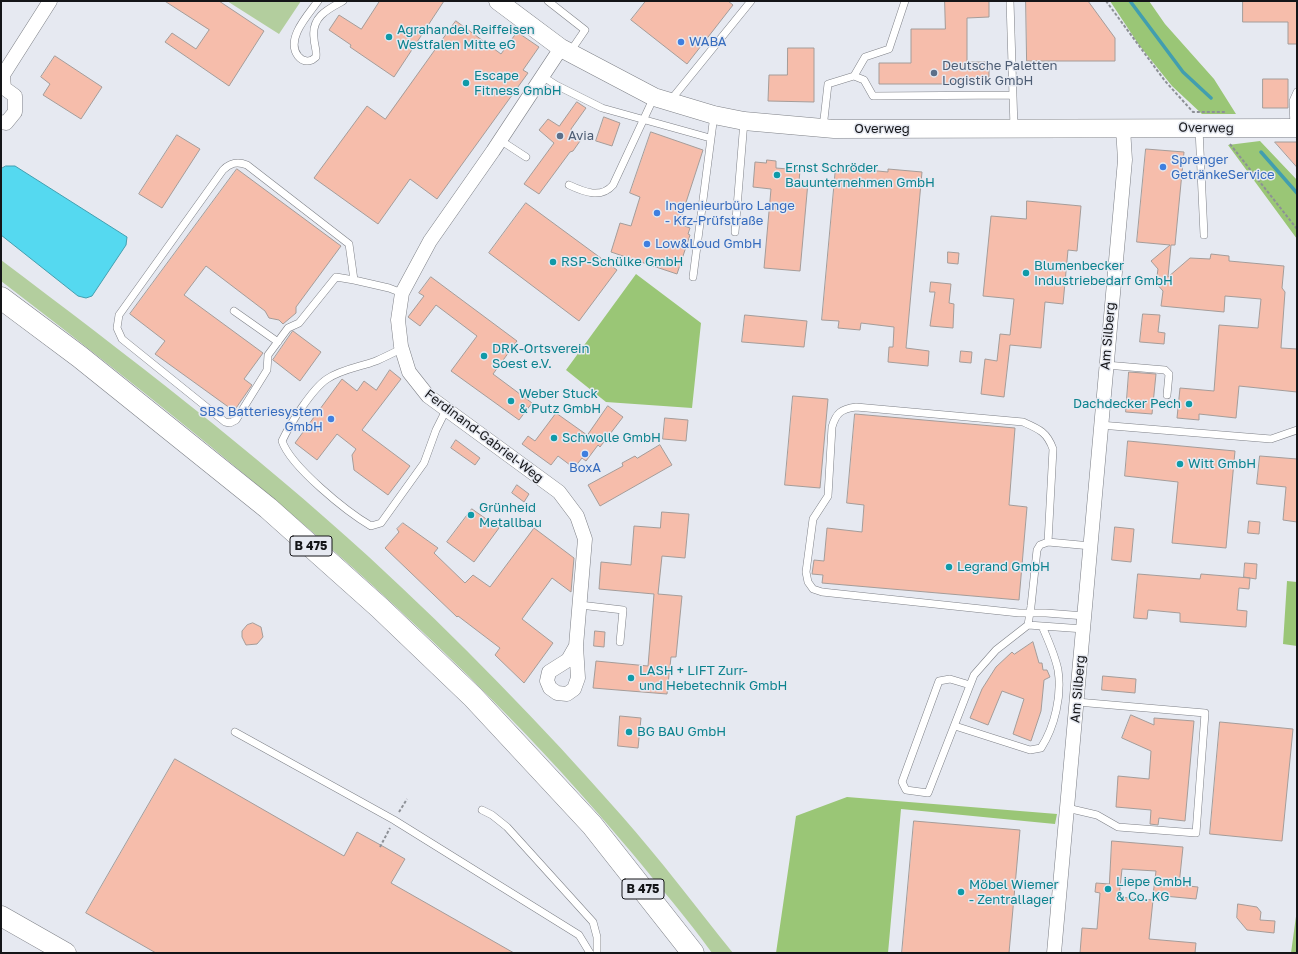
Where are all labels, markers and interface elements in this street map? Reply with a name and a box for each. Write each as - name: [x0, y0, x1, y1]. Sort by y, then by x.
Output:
- place label: Agrahandel Reiffeisen Westfalen Mitte eG: [397, 22, 535, 53]
- marker: Agrahandel Reiffeisen Westfalen Mitte eG: [384, 32, 394, 42]
- place label: WABA: [689, 34, 727, 50]
- marker: WABA: [676, 37, 686, 47]
- place label: Deutsche Paletten Logistik GmbH: [942, 58, 1058, 89]
- place label: Escape Fitness GmbH: [474, 68, 562, 99]
- marker: Deutsche Paletten Logistik GmbH: [929, 68, 939, 78]
- marker: Escape Fitness GmbH: [461, 78, 471, 88]
- street label: Overweg: [1178, 120, 1234, 136]
- street label: Overweg: [854, 121, 910, 137]
- place label: Avia: [568, 128, 594, 144]
- marker: Avia: [555, 131, 565, 141]
- place label: Sprenger GetränkeService: [1171, 152, 1275, 183]
- place label: Ernst Schröder Bauunternehmen GmbH: [785, 160, 935, 191]
- marker: Sprenger GetränkeService: [1158, 162, 1168, 172]
- marker: Ernst Schröder Bauunternehmen GmbH: [772, 170, 782, 180]
- place label: Ingenieurbüro Lange - Kfz-Prüfstraße: [665, 198, 795, 229]
- marker: Ingenieurbüro Lange - Kfz-Prüfstraße: [652, 208, 662, 218]
- place label: Low&Loud GmbH: [655, 236, 762, 252]
- marker: Low&Loud GmbH: [642, 239, 652, 249]
- place label: RSP-Schülke GmbH: [561, 254, 683, 270]
- marker: RSP-Schülke GmbH: [548, 257, 558, 267]
- place label: Blumenbecker Industriebedarf GmbH: [1034, 258, 1173, 289]
- marker: Blumenbecker Industriebedarf GmbH: [1021, 268, 1031, 278]
- street label: Am Silberg: [1097, 301, 1119, 371]
- place label: DRK-Ortsverein Soest e.V.: [492, 341, 589, 372]
- marker: DRK-Ortsverein Soest e.V.: [479, 351, 489, 361]
- street label: Ferdinand-Gabriel-Weg: [422, 386, 546, 486]
- place label: Weber Stuck & Putz GmbH: [519, 386, 601, 417]
- marker: Weber Stuck & Putz GmbH: [506, 396, 516, 406]
- place label: Dachdecker Pech: [1073, 396, 1181, 412]
- marker: Dachdecker Pech: [1184, 399, 1194, 409]
- place label: SBS Batteriesystem GmbH: [199, 404, 323, 435]
- marker: SBS Batteriesystem GmbH: [326, 414, 336, 424]
- place label: Schwolle GmbH: [562, 430, 661, 446]
- marker: Schwolle GmbH: [549, 433, 559, 443]
- marker: BoxA: [580, 449, 590, 459]
- place label: Witt GmbH: [1188, 456, 1256, 472]
- marker: Witt GmbH: [1175, 459, 1185, 469]
- place label: BoxA: [569, 460, 601, 476]
- place label: Grünheid Metallbau: [479, 500, 542, 531]
- marker: Grünheid Metallbau: [466, 510, 476, 520]
- road number: B 475: [290, 536, 332, 556]
- place label: Legrand GmbH: [957, 559, 1050, 575]
- marker: Legrand GmbH: [944, 562, 954, 572]
- street label: Am Silberg: [1067, 654, 1089, 724]
- place label: LASH + LIFT Zurr- und Hebetechnik GmbH: [639, 663, 787, 694]
- marker: LASH + LIFT Zurr- und Hebetechnik GmbH: [626, 673, 636, 683]
- place label: BG BAU GmbH: [637, 724, 726, 740]
- marker: BG BAU GmbH: [624, 727, 634, 737]
- place label: Liepe GmbH & Co. KG: [1116, 874, 1192, 905]
- place label: Möbel Wiemer - Zentrallager: [969, 877, 1059, 908]
- road number: B 475: [622, 879, 664, 899]
- marker: Liepe GmbH & Co. KG: [1103, 884, 1113, 894]
- marker: Möbel Wiemer - Zentrallager: [956, 887, 966, 897]

